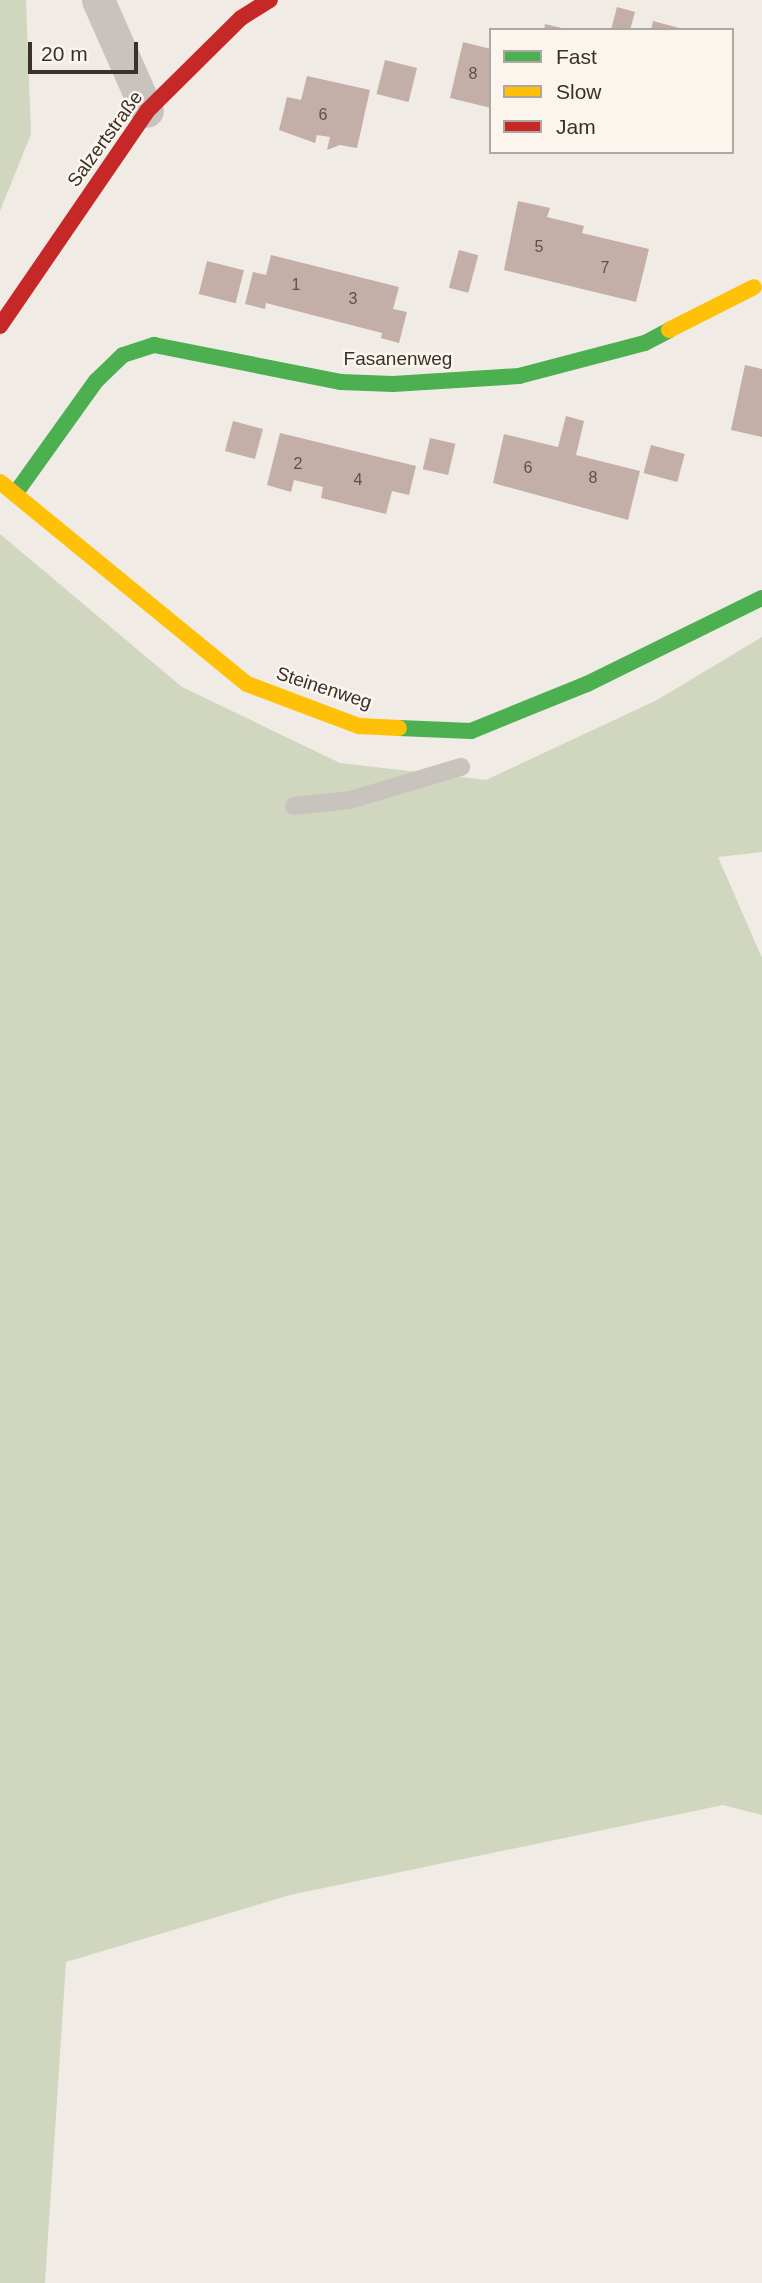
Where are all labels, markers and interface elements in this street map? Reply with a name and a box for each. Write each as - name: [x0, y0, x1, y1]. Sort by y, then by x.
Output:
- scale bar: [32, 28, 142, 72]
- legend: [489, 28, 734, 154]
- text: 20 m: [41, 42, 88, 65]
- text: Fast: [556, 45, 597, 68]
- house number: 8: [469, 64, 477, 84]
- text: Slow: [556, 80, 602, 103]
- street label: Salzertstraße: [63, 87, 147, 191]
- house number: 6: [319, 105, 327, 125]
- text: Jam: [556, 115, 596, 138]
- house number: 5: [535, 237, 543, 257]
- house number: 7: [601, 258, 609, 278]
- house number: 1: [292, 275, 300, 295]
- house number: 3: [349, 289, 357, 309]
- street label: Fasanenweg: [344, 348, 452, 370]
- house number: 2: [294, 454, 302, 474]
- house number: 6: [524, 458, 532, 478]
- house number: 8: [589, 468, 597, 488]
- house number: 4: [354, 470, 362, 490]
- street label: Steinenweg: [273, 662, 375, 714]

